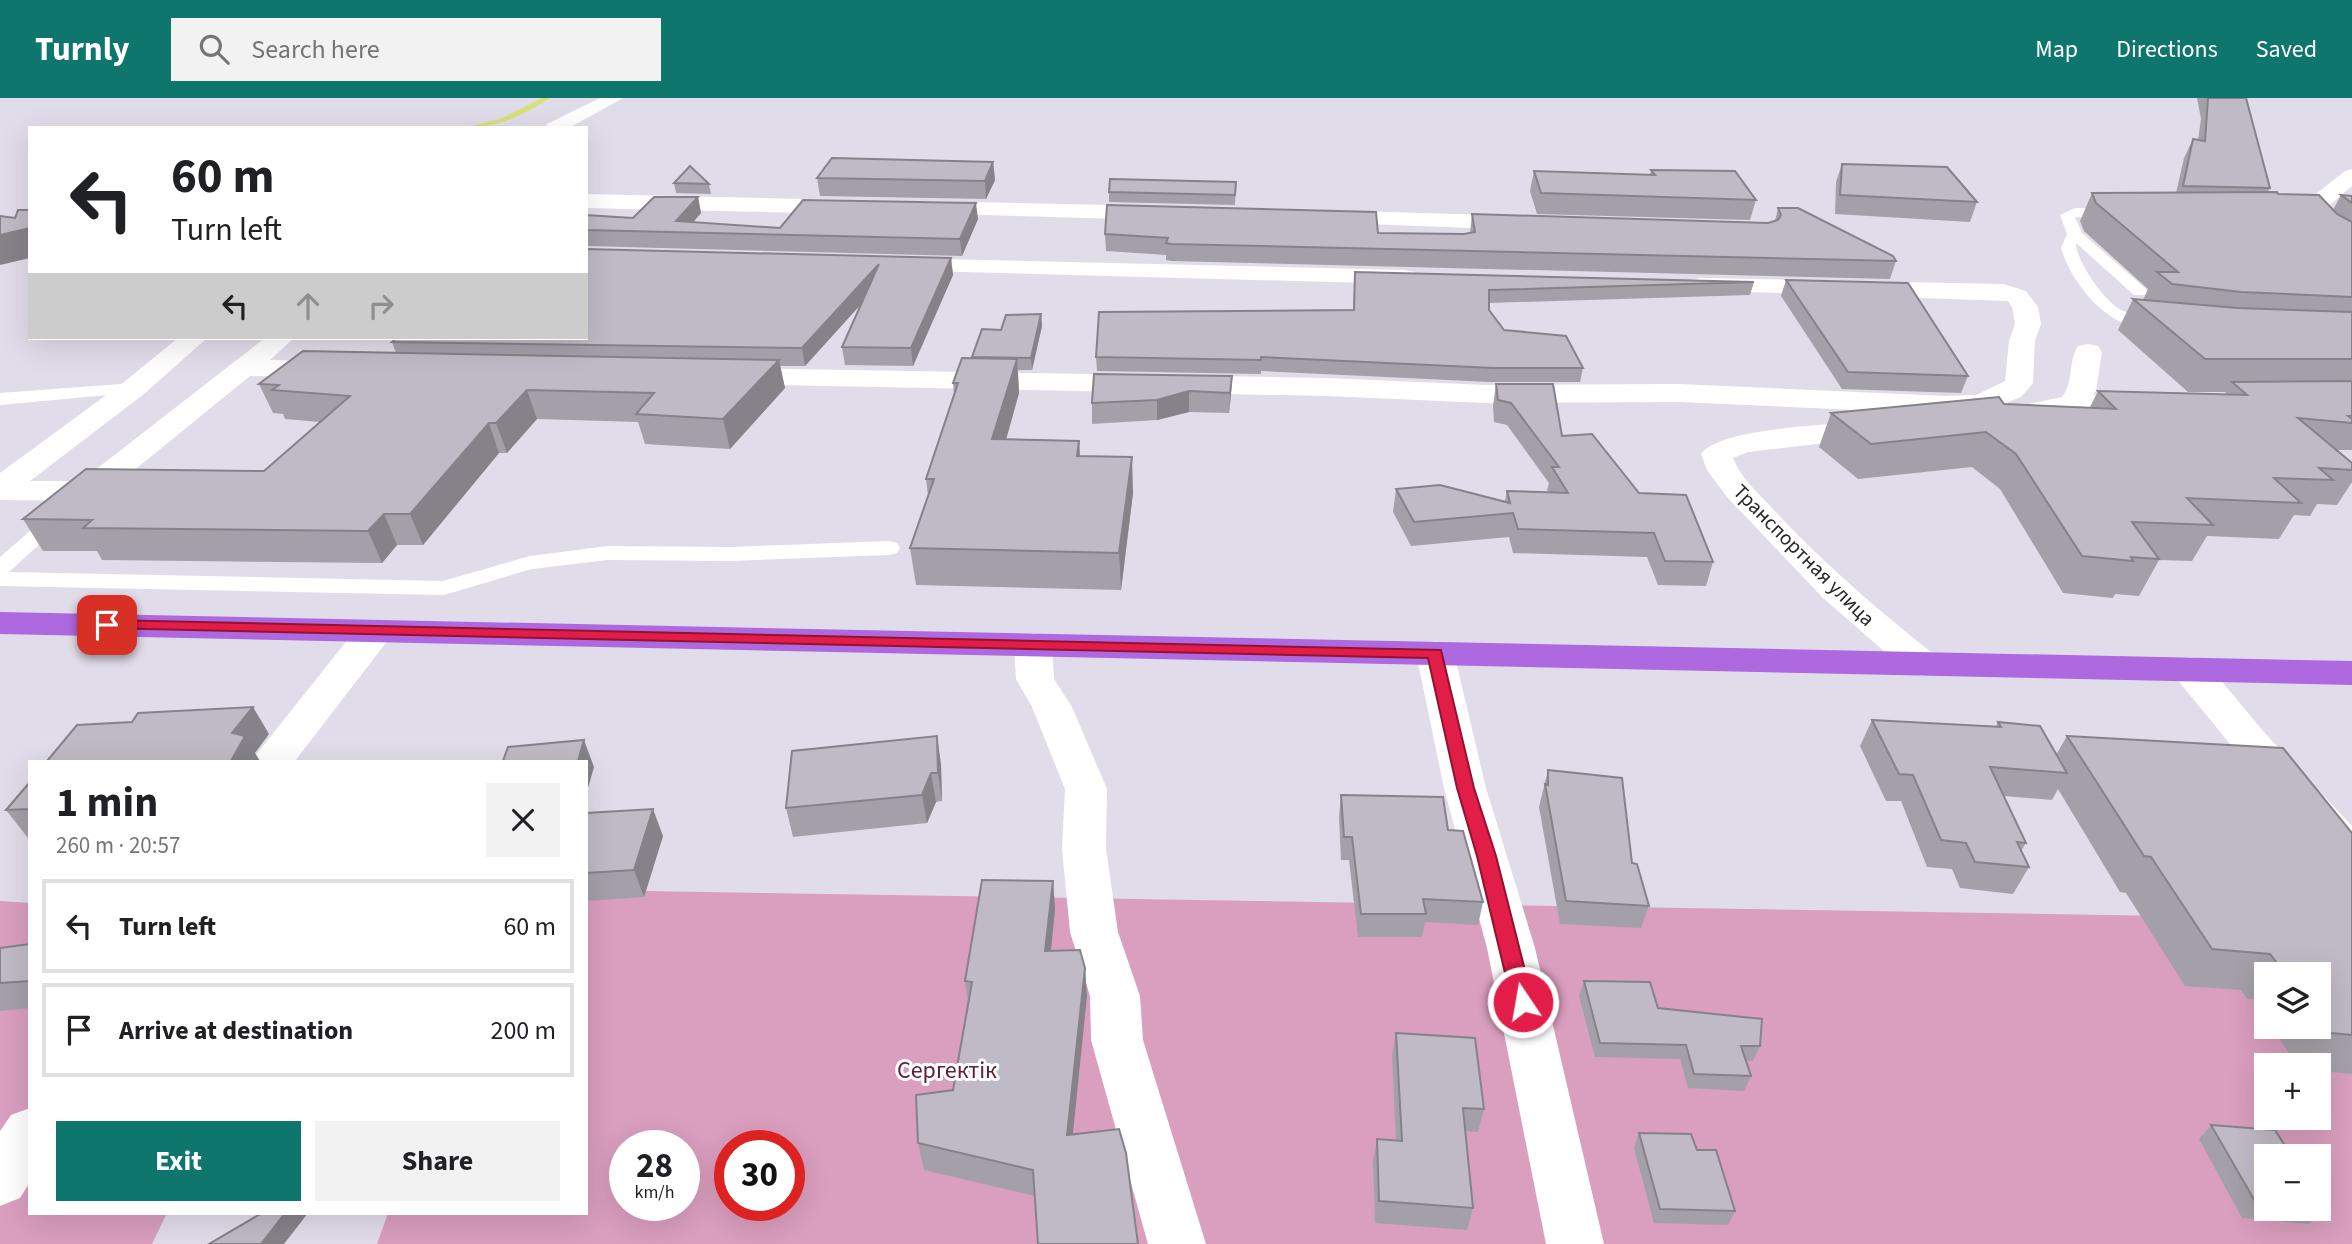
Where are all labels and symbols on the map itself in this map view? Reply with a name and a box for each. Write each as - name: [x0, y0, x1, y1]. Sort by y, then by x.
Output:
- street label: Транспортная улица: [1726, 477, 1882, 633]
- pin: [77, 595, 137, 655]
- position arrow: [1486, 965, 1560, 1039]
- park label: Сергектік: [897, 1053, 997, 1088]
- speed limit sign: 30: [714, 1130, 805, 1221]

